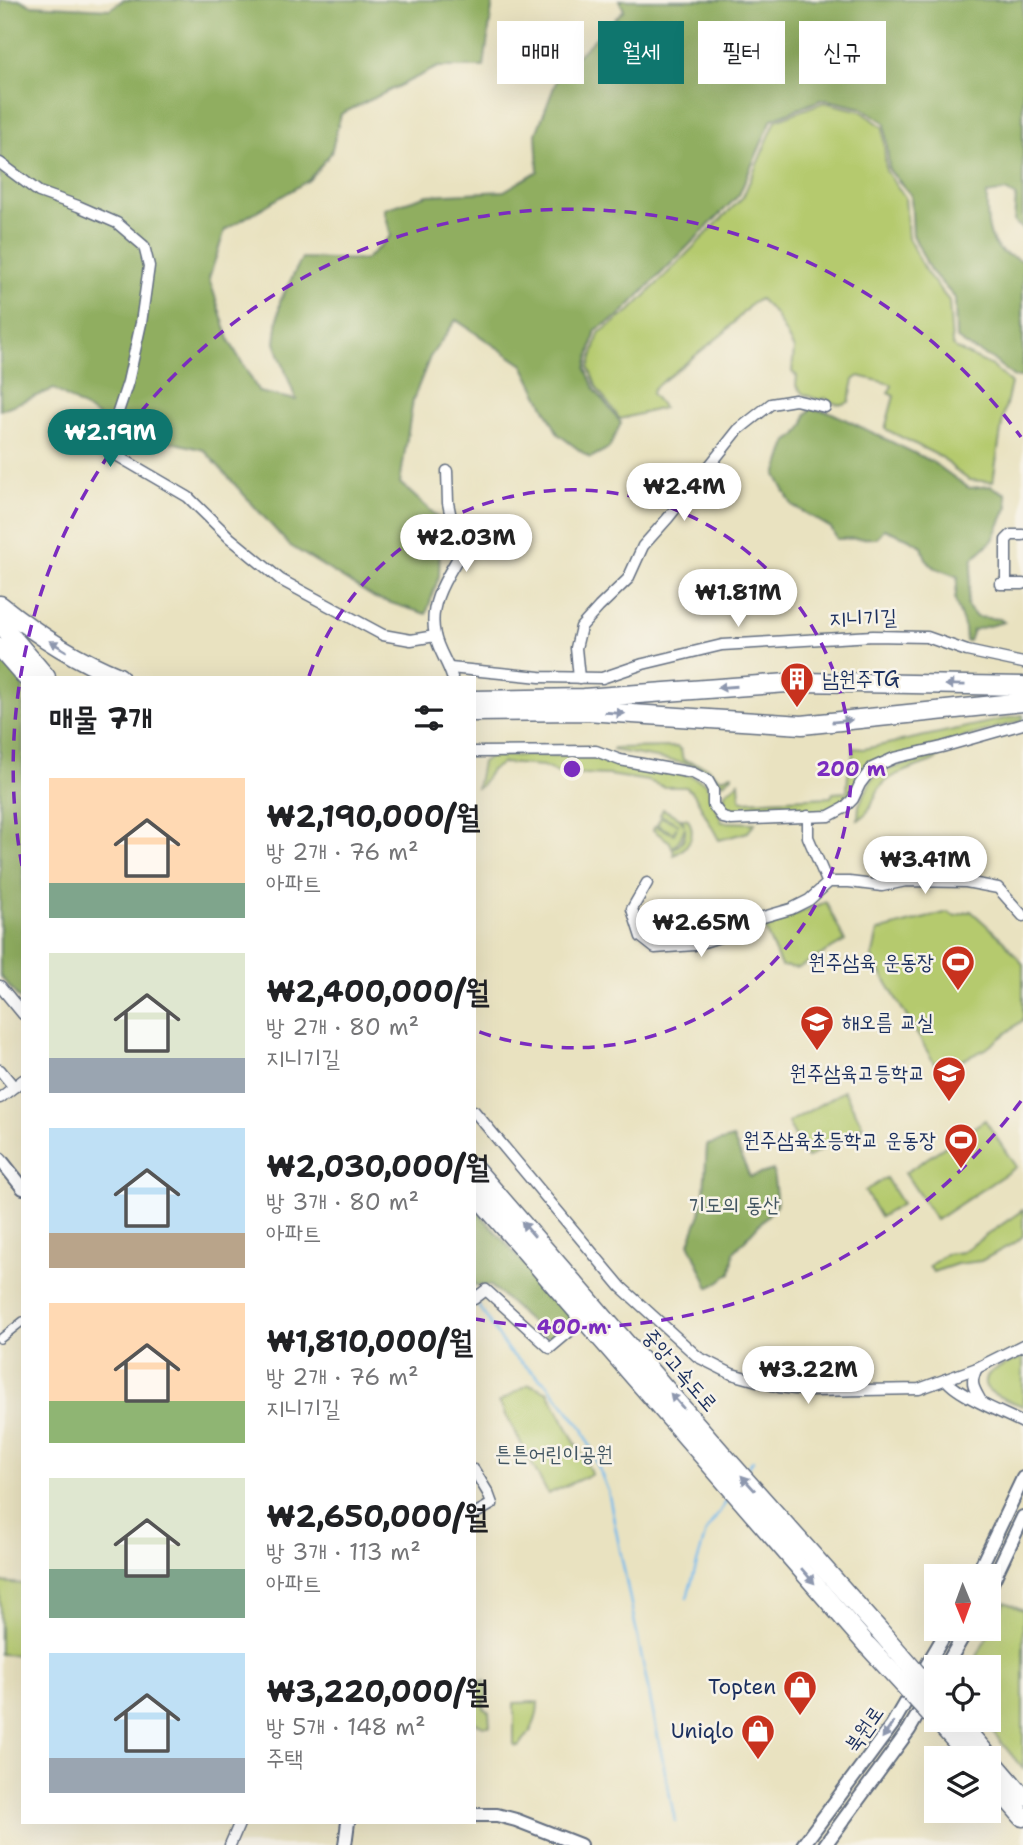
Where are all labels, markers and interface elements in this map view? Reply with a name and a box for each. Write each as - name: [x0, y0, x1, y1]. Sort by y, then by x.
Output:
- chip: 매매: [497, 21, 584, 84]
- chip: 월세: [598, 21, 684, 84]
- chip: 필터: [698, 21, 785, 84]
- chip: 신규: [799, 21, 886, 84]
- pin: ₩2.19M: [53, 410, 167, 469]
- text: ₩2.19M: [64, 417, 156, 447]
- pin: ₩2.4M: [635, 463, 733, 523]
- text: ₩2.4M: [642, 471, 726, 501]
- pin: ₩2.03M: [409, 514, 523, 574]
- text: ₩2.03M: [416, 522, 516, 552]
- pin: ₩1.81M: [681, 570, 795, 629]
- text: ₩1.81M: [694, 577, 782, 607]
- street label: 지니기길: [829, 603, 897, 633]
- one-way arrow: [49, 639, 68, 652]
- building icon: 남원주TG: [778, 660, 816, 709]
- place label: 남원주TG: [822, 665, 900, 693]
- one-way arrow: [944, 679, 966, 691]
- one-way arrow: [716, 682, 738, 693]
- text: 매물 7개: [49, 698, 153, 739]
- icon: filters: [410, 699, 448, 737]
- one-way arrow: [604, 708, 626, 719]
- one-way arrow: [831, 715, 853, 726]
- text: 200 m: [816, 755, 886, 783]
- centre of rings: [560, 757, 584, 781]
- text: ₩2,190,000/월: [266, 796, 480, 837]
- icon: home: [105, 806, 189, 890]
- pin: ₩3.41M: [868, 836, 982, 896]
- text: 방 2개 · 76 m²: [266, 837, 419, 867]
- text: ₩3.41M: [879, 844, 971, 874]
- text: 아파트: [266, 868, 322, 898]
- pin: ₩2.65M: [644, 900, 758, 959]
- text: ₩2.65M: [652, 907, 750, 937]
- sports icon: 원주삼육 운동장: [939, 943, 977, 992]
- place label: 원주삼육 운동장: [809, 948, 934, 976]
- text: ₩2,400,000/월: [266, 971, 489, 1012]
- icon: home: [105, 981, 189, 1065]
- school or university icon: 해오름 교실: [798, 1003, 836, 1052]
- place label: 해오름 교실: [842, 1008, 934, 1036]
- text: 방 2개 · 80 m²: [266, 1012, 419, 1042]
- text: 지니기길: [266, 1043, 340, 1073]
- school or university icon: 원주삼육고등학교: [930, 1054, 968, 1103]
- place label: 원주삼육고등학교: [790, 1059, 925, 1087]
- sports icon: 원주삼육초등학교 운동장: [942, 1121, 980, 1170]
- place label: 원주삼육초등학교 운동장: [743, 1126, 936, 1154]
- text: ₩2,030,000/월: [266, 1146, 489, 1187]
- icon: home: [105, 1156, 189, 1240]
- text: 방 3개 · 80 m²: [266, 1187, 419, 1217]
- park label: 기도의 동산: [688, 1191, 780, 1219]
- text: 아파트: [266, 1218, 322, 1248]
- one-way arrow: [521, 1221, 536, 1238]
- text: 400 m: [537, 1313, 607, 1341]
- text: ₩1,810,000/월: [266, 1321, 473, 1362]
- street label: 중앙고속도로: [636, 1323, 724, 1417]
- icon: home: [105, 1331, 189, 1415]
- pin: ₩3.22M: [751, 1346, 865, 1406]
- text: ₩3.22M: [758, 1354, 858, 1384]
- text: 방 2개 · 76 m²: [266, 1362, 419, 1392]
- text: 지니기길: [266, 1393, 340, 1423]
- one-way arrow: [670, 1393, 685, 1410]
- park label: 튼튼어린이공원: [495, 1440, 613, 1468]
- one-way arrow: [741, 1474, 756, 1491]
- text: ₩2,650,000/월: [266, 1496, 488, 1537]
- icon: home: [105, 1506, 189, 1590]
- text: 방 3개 · 113 m²: [266, 1537, 421, 1567]
- north arrow: [924, 1564, 1001, 1642]
- map controls: [924, 1564, 1001, 1823]
- one-way arrow: [800, 1567, 815, 1584]
- text: 아파트: [266, 1568, 322, 1598]
- button: locate: [924, 1655, 1001, 1732]
- shop icon: Topten: [781, 1668, 819, 1717]
- text: ₩3,220,000/월: [266, 1671, 489, 1712]
- place label: Topten: [708, 1673, 776, 1701]
- icon: home: [105, 1681, 189, 1765]
- street label: 북원로: [838, 1700, 890, 1758]
- text: 방 5개 · 148 m²: [266, 1712, 426, 1742]
- shop icon: Uniqlo: [739, 1712, 777, 1761]
- place label: Uniqlo: [671, 1717, 734, 1745]
- one-way arrow: [881, 1721, 895, 1739]
- text: 주택: [266, 1743, 303, 1773]
- button: layers: [924, 1746, 1001, 1823]

